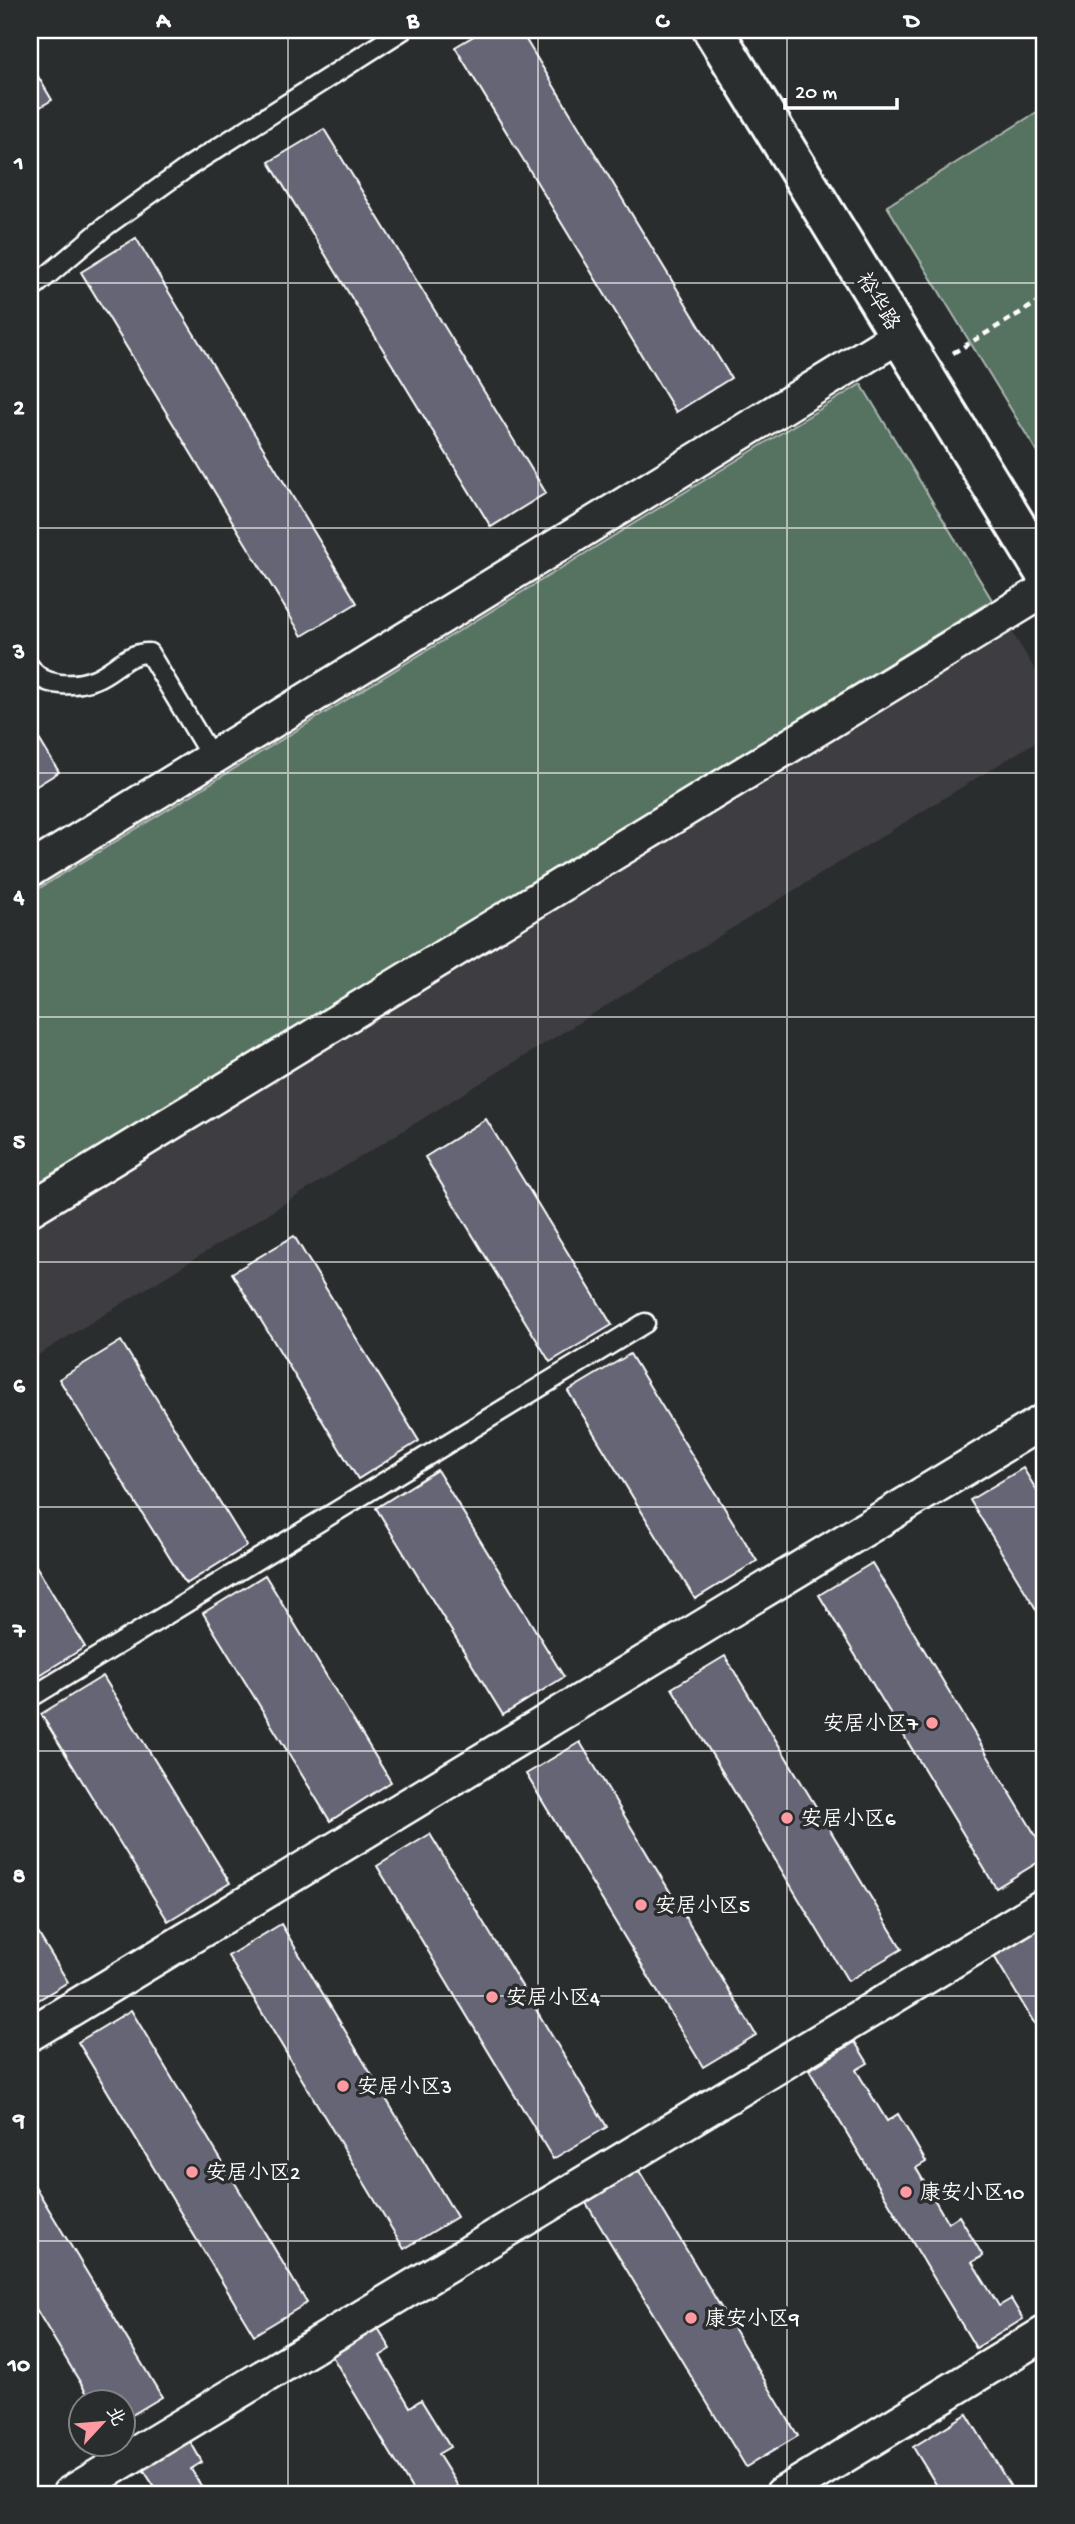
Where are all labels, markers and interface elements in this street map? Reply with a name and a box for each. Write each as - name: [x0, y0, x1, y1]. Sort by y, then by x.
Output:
- text: A: [155, 9, 171, 36]
- text: B: [406, 9, 420, 36]
- text: C: [656, 9, 671, 36]
- text: D: [903, 9, 921, 36]
- scale bar: [785, 66, 897, 110]
- text: 20 m: [795, 82, 837, 107]
- text: 1: [13, 151, 24, 178]
- street label: 裕华路: [849, 268, 905, 336]
- text: 2: [13, 396, 25, 423]
- text: 3: [12, 640, 25, 667]
- text: 4: [13, 885, 25, 912]
- text: 5: [13, 1130, 25, 1157]
- text: 6: [13, 1374, 26, 1401]
- text: 7: [12, 1619, 26, 1646]
- place label: 安居小区7: [823, 1712, 919, 1739]
- marker: 安居小区7: [924, 1715, 940, 1731]
- place label: 安居小区6: [801, 1807, 896, 1834]
- marker: 安居小区6: [779, 1810, 795, 1826]
- text: 8: [13, 1864, 26, 1891]
- place label: 安居小区5: [655, 1894, 750, 1921]
- marker: 安居小区5: [633, 1897, 649, 1913]
- place label: 安居小区4: [506, 1986, 600, 2013]
- marker: 安居小区4: [484, 1989, 500, 2005]
- place label: 安居小区3: [357, 2075, 452, 2102]
- marker: 安居小区3: [335, 2078, 351, 2094]
- text: 9: [12, 2108, 25, 2135]
- place label: 安居小区2: [206, 2161, 300, 2188]
- marker: 安居小区2: [184, 2164, 200, 2180]
- place label: 康安小区10: [920, 2181, 1024, 2208]
- marker: 康安小区10: [898, 2184, 914, 2200]
- place label: 康安小区9: [705, 2307, 800, 2334]
- marker: 康安小区9: [683, 2310, 699, 2326]
- text: 10: [7, 2353, 30, 2380]
- north arrow: [66, 2388, 136, 2458]
- text: 北: [100, 2403, 129, 2431]

